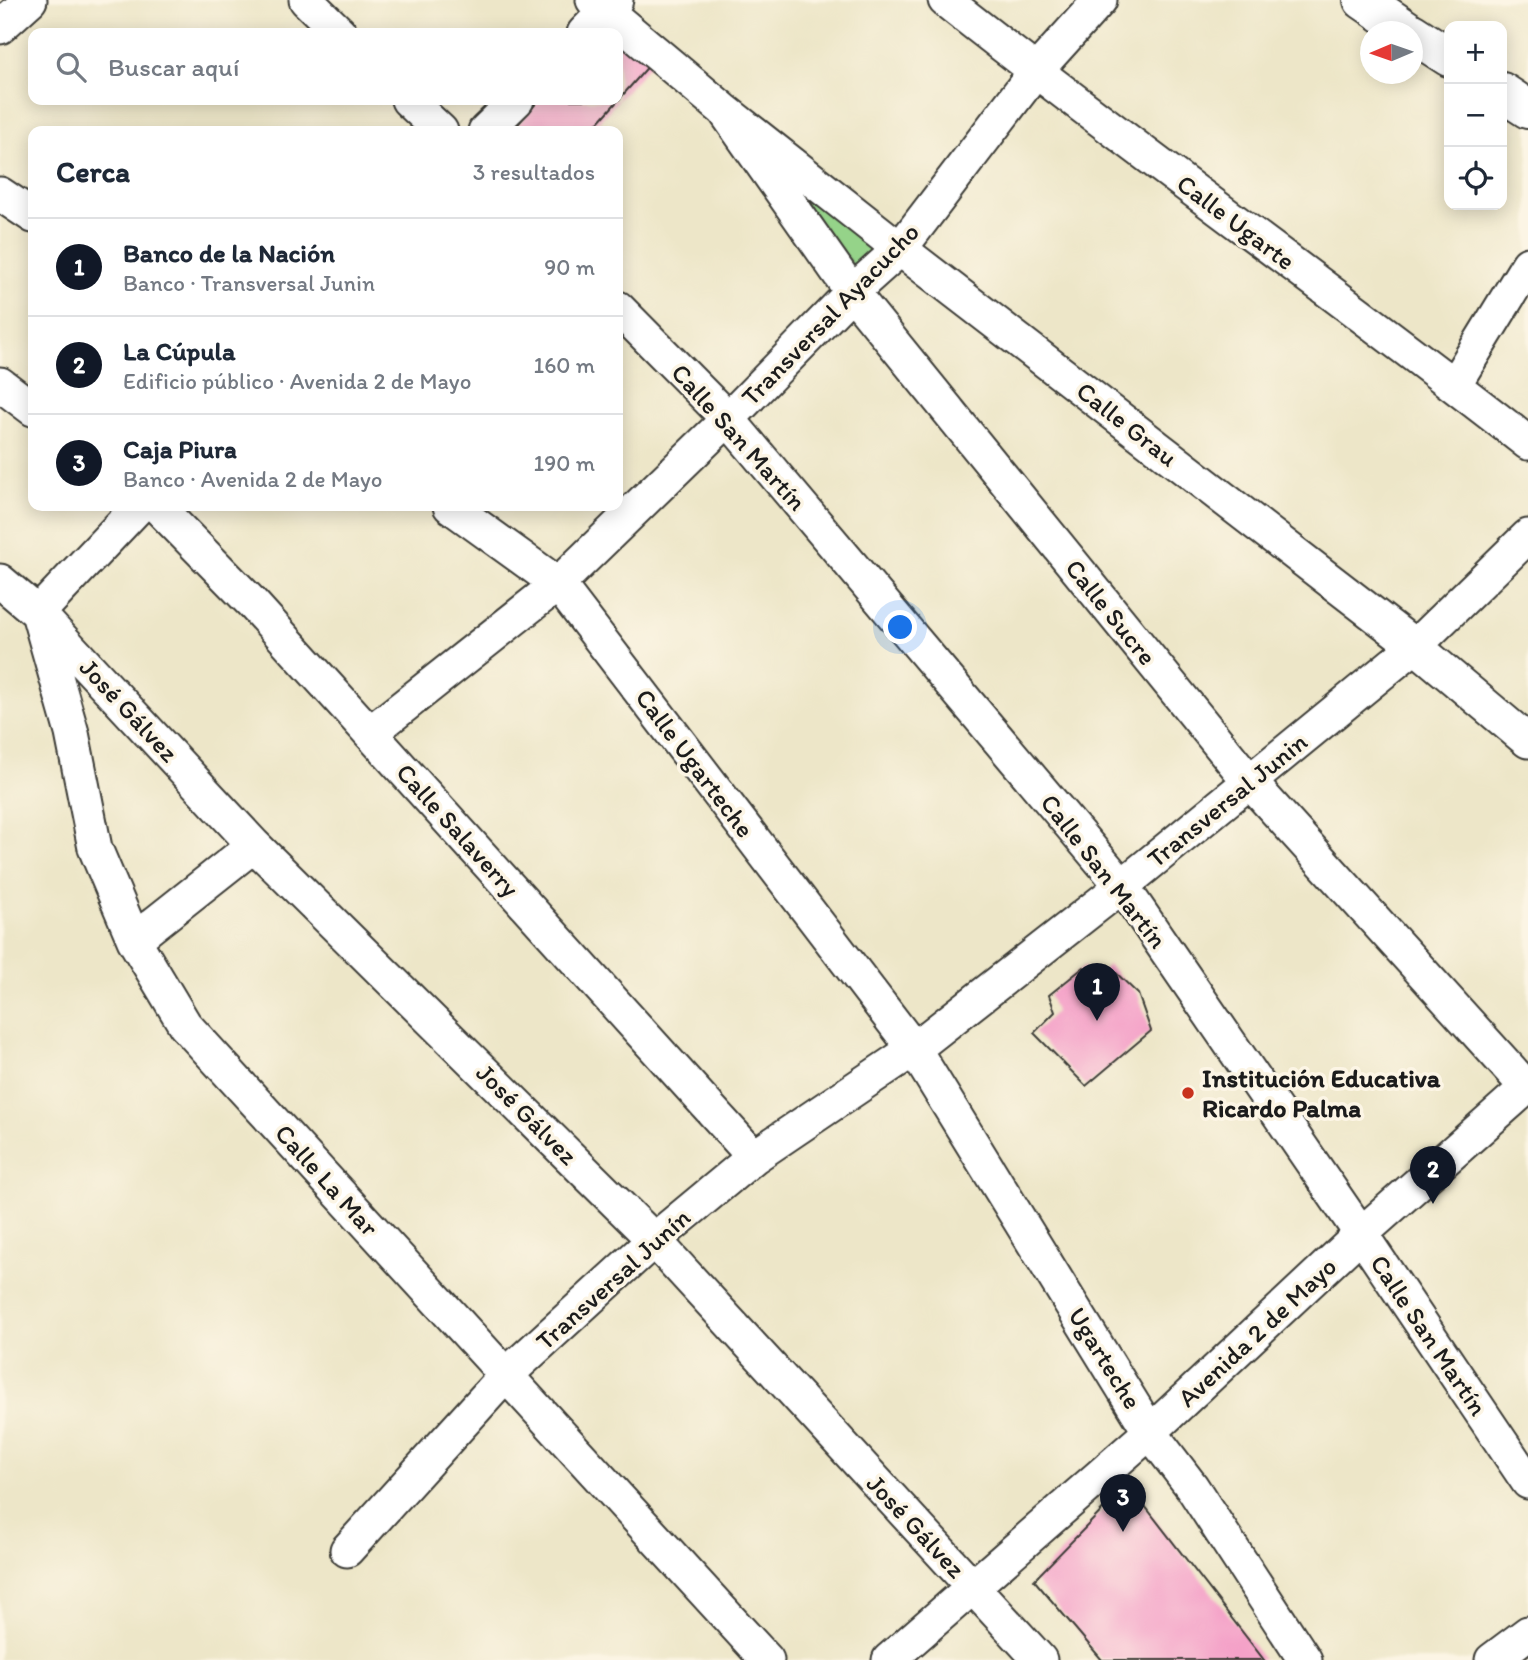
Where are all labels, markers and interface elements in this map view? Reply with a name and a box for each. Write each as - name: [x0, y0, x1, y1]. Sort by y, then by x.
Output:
- north arrow: [1360, 21, 1423, 84]
- map controls: [1444, 21, 1507, 210]
- button: +: [1444, 21, 1507, 84]
- search box: [28, 28, 623, 105]
- icon: search: [52, 48, 90, 86]
- text: Buscar aquí: [108, 51, 239, 83]
- button: −: [1444, 84, 1507, 147]
- button: locate: [1444, 147, 1507, 210]
- text: Cerca: [56, 153, 130, 190]
- text: 3 resultados: [473, 158, 595, 186]
- street label: Calle Ugarte: [1171, 167, 1301, 277]
- street label: Transversal Ayacucho: [734, 216, 926, 412]
- text: Banco de la Nación: [123, 237, 335, 269]
- text: 1: [74, 253, 84, 281]
- text: 90 m: [544, 253, 595, 281]
- text: Banco · Transversal Junin: [123, 269, 375, 297]
- text: La Cúpula: [123, 335, 235, 367]
- text: 2: [73, 351, 85, 379]
- text: 160 m: [533, 351, 595, 379]
- street label: Calle San Martín: [664, 357, 814, 517]
- text: Edificio público · Avenida 2 de Mayo: [123, 367, 471, 395]
- street label: Calle Grau: [1070, 375, 1184, 473]
- text: Caja Piura: [123, 433, 237, 465]
- text: 3: [73, 449, 85, 477]
- text: 190 m: [534, 449, 595, 477]
- text: Banco · Avenida 2 de Mayo: [123, 465, 383, 493]
- street label: Calle Sucre: [1059, 553, 1163, 671]
- your location: [883, 610, 917, 644]
- street label: José Gálvez: [73, 651, 185, 769]
- street label: Calle Ugarteche: [629, 682, 761, 844]
- street label: Transversal Junin: [1140, 725, 1314, 874]
- street label: Calle Salaverry: [390, 757, 526, 903]
- street label: Calle San Martín: [1034, 787, 1174, 955]
- pin: 1: [1074, 963, 1120, 1021]
- street label: José Gálvez: [470, 1057, 584, 1171]
- place label: Institución Educativa Ricardo Palma: [1202, 1062, 1441, 1124]
- marker: Institución Educativa Ricardo Palma: [1180, 1085, 1196, 1101]
- street label: Calle La Mar: [268, 1117, 386, 1243]
- pin: 2: [1410, 1146, 1456, 1204]
- street label: Transversal Junín: [529, 1201, 697, 1357]
- street label: Calle San Martín: [1363, 1248, 1495, 1422]
- street label: Avenida 2 de Mayo: [1171, 1250, 1343, 1414]
- street label: Ugarteche: [1061, 1301, 1149, 1415]
- street label: José Gálvez: [860, 1467, 972, 1585]
- pin: 3: [1100, 1474, 1146, 1532]

